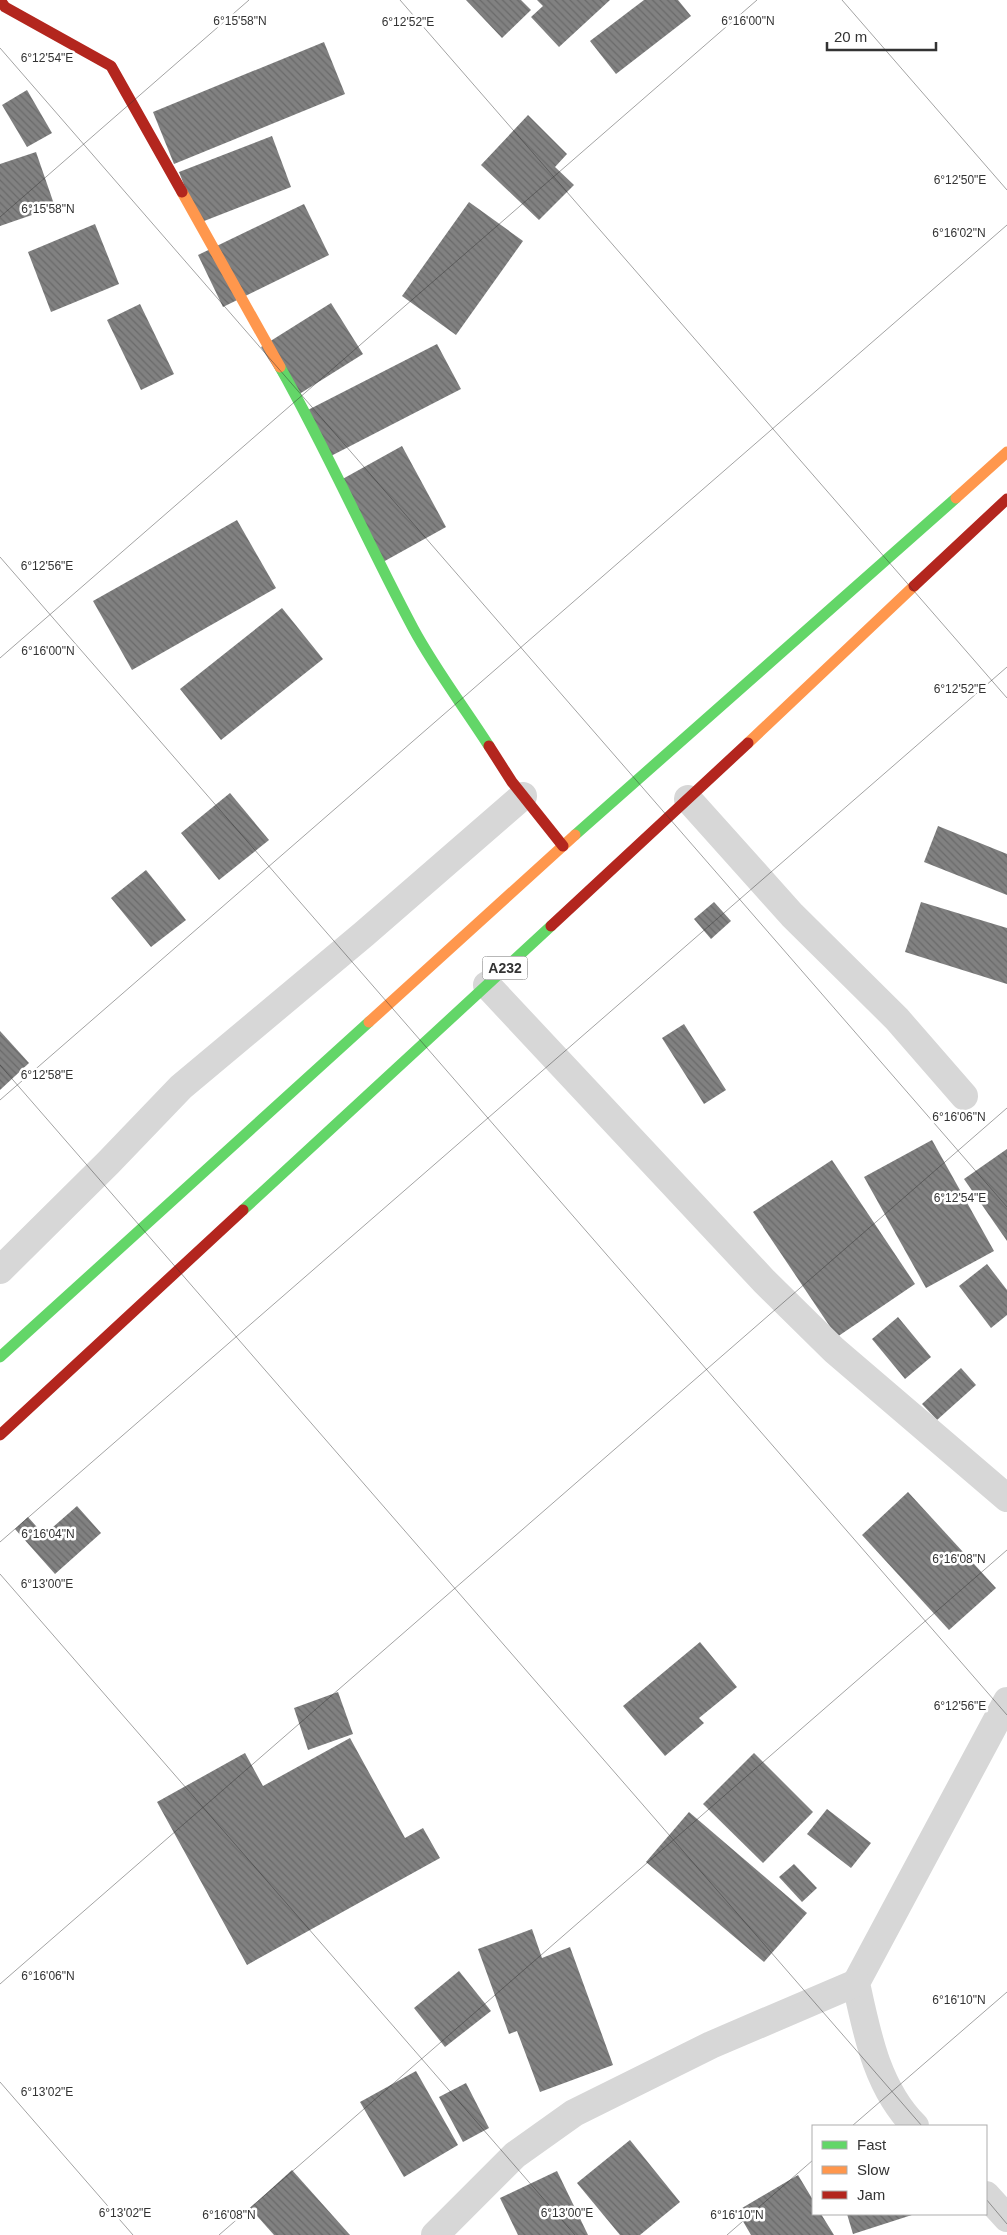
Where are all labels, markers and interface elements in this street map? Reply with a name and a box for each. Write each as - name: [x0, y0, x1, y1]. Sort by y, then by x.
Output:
- text: 6°15'58"N: [213, 14, 267, 28]
- text: 6°16'00"N: [721, 14, 775, 28]
- text: 6°12'52"E: [382, 15, 434, 29]
- scale bar: [827, 20, 936, 52]
- text: 20 m: [834, 28, 867, 45]
- text: 6°12'54"E: [21, 51, 73, 65]
- text: 6°12'50"E: [934, 173, 986, 187]
- text: 6°15'58"N: [21, 202, 75, 216]
- text: 6°16'02"N: [932, 226, 986, 240]
- text: 6°12'56"E: [21, 559, 73, 573]
- text: 6°16'00"N: [21, 644, 75, 658]
- text: 6°12'52"E: [934, 682, 986, 696]
- road number: A232: [482, 956, 528, 980]
- text: 6°12'58"E: [21, 1068, 73, 1082]
- text: 6°16'06"N: [932, 1110, 986, 1124]
- text: 6°12'54"E: [934, 1191, 986, 1205]
- text: 6°16'04"N: [21, 1527, 75, 1541]
- text: 6°16'08"N: [932, 1552, 986, 1566]
- text: 6°13'00"E: [21, 1577, 73, 1591]
- text: 6°12'56"E: [934, 1699, 986, 1713]
- text: 6°16'06"N: [21, 1969, 75, 1983]
- text: 6°16'10"N: [932, 1993, 986, 2007]
- text: 6°13'02"E: [21, 2085, 73, 2099]
- legend: [812, 2125, 987, 2215]
- text: Fast: [857, 2136, 887, 2153]
- text: Slow: [857, 2161, 890, 2178]
- text: Jam: [857, 2186, 885, 2203]
- text: 6°13'02"E: [99, 2206, 151, 2220]
- text: 6°13'00"E: [541, 2206, 593, 2220]
- text: 6°16'08"N: [202, 2208, 256, 2222]
- text: 6°16'10"N: [710, 2208, 764, 2222]

